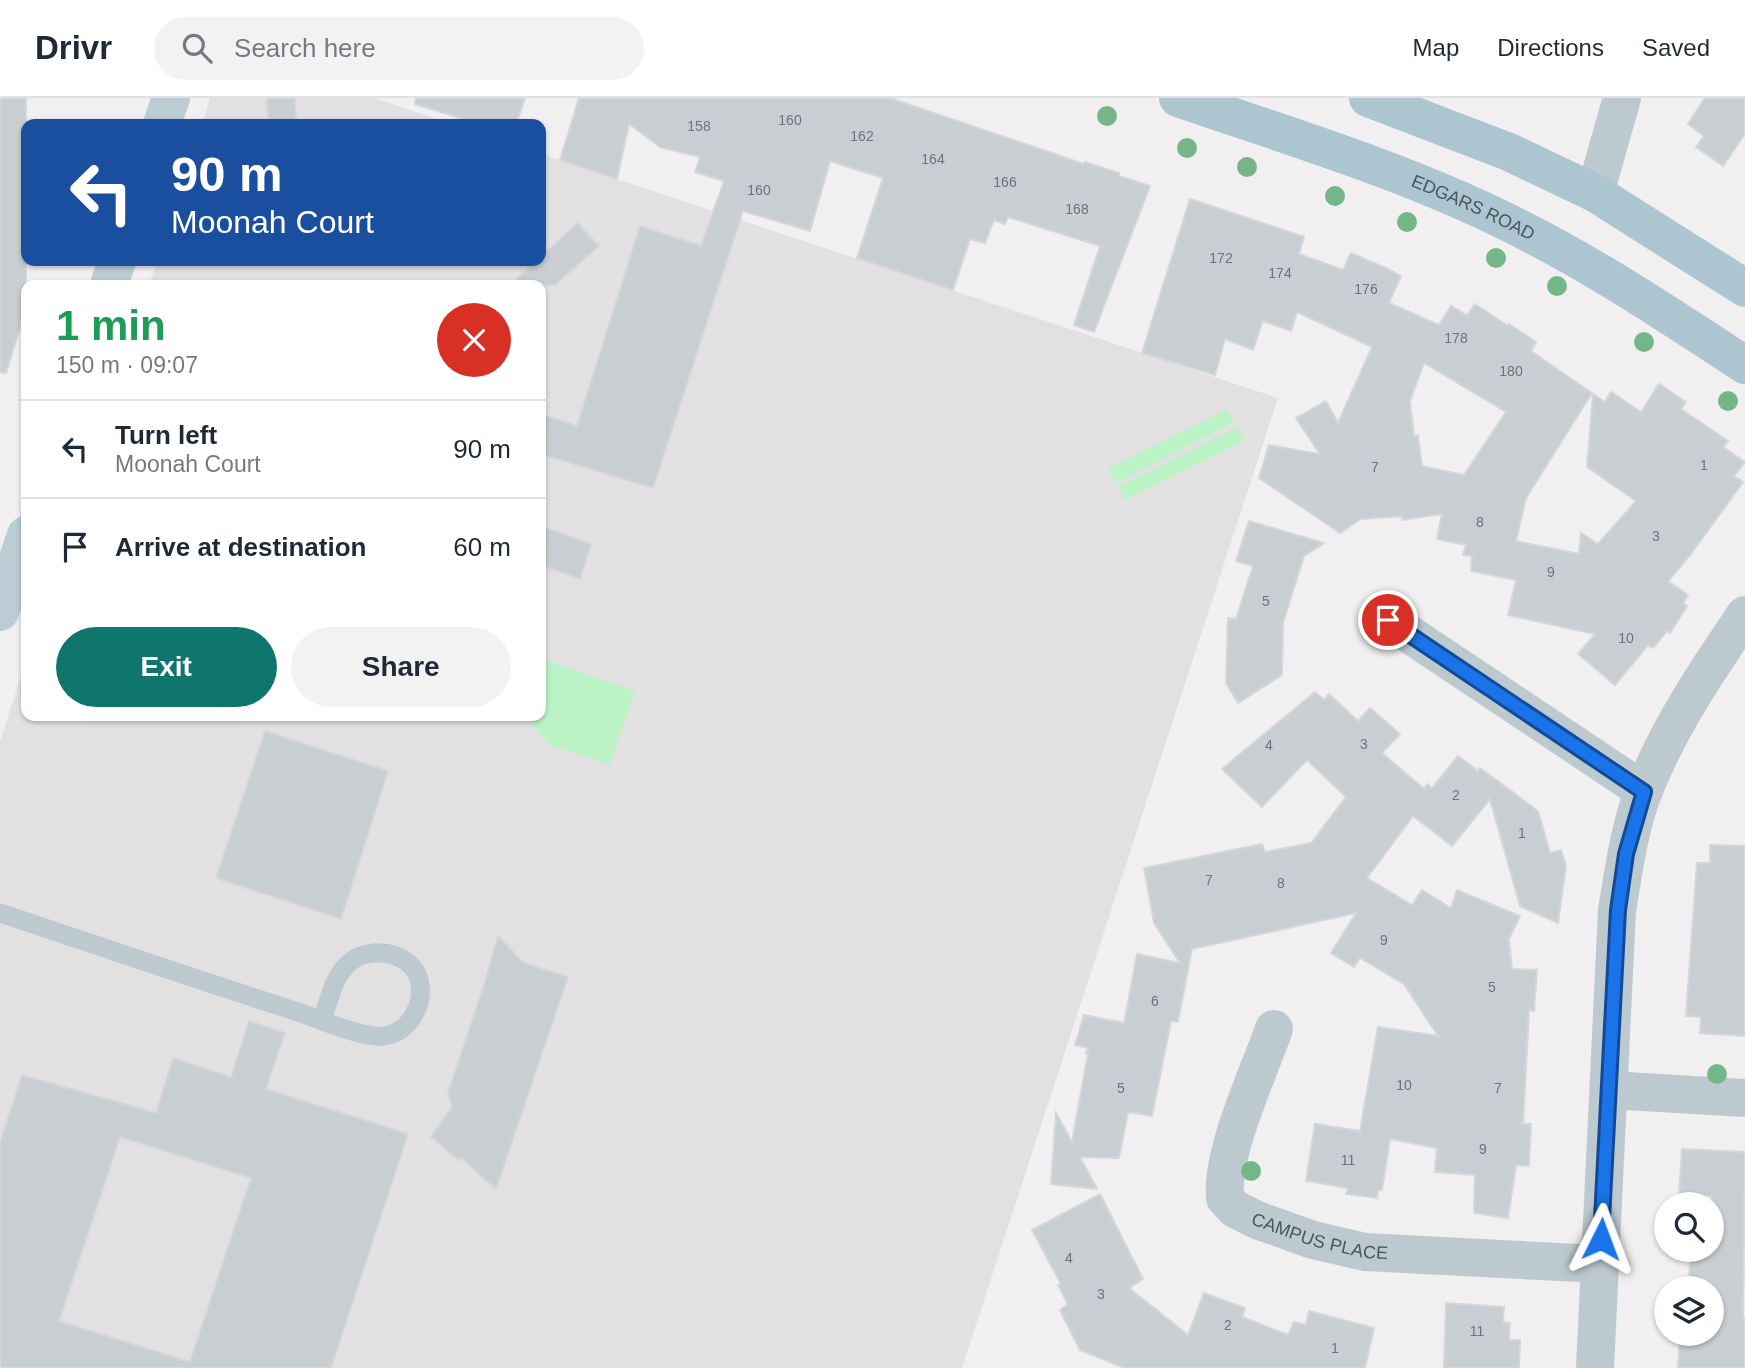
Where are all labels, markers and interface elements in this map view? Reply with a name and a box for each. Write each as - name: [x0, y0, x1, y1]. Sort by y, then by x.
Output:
- search box: [154, 17, 644, 80]
- text: Drivr: [35, 29, 112, 66]
- icon: search: [178, 29, 216, 67]
- text: Search here: [234, 33, 376, 63]
- text: Map: [1413, 34, 1459, 61]
- text: Directions: [1497, 34, 1604, 61]
- text: Saved: [1642, 34, 1710, 61]
- house number: 160: [778, 112, 802, 128]
- house number: 158: [687, 118, 711, 134]
- house number: 162: [850, 128, 874, 144]
- icon: left: [56, 147, 147, 238]
- text: 90 m: [171, 147, 283, 201]
- house number: 164: [921, 151, 945, 167]
- street label: EDGARS ROAD: [1409, 171, 1538, 244]
- house number: 166: [993, 174, 1017, 190]
- house number: 160: [747, 182, 771, 198]
- house number: 168: [1065, 201, 1089, 217]
- text: Moonah Court: [171, 204, 374, 240]
- house number: 172: [1209, 250, 1233, 266]
- house number: 174: [1268, 265, 1292, 281]
- house number: 176: [1354, 281, 1378, 297]
- text: 1 min: [56, 302, 166, 349]
- button: close: [437, 303, 511, 377]
- house number: 178: [1444, 330, 1468, 346]
- text: 150 m · 09:07: [56, 352, 198, 378]
- house number: 180: [1499, 363, 1523, 379]
- text: Turn left: [115, 420, 217, 450]
- icon: left: [56, 430, 94, 468]
- text: 90 m: [453, 434, 511, 464]
- text: Moonah Court: [115, 451, 261, 477]
- house number: 1: [1700, 457, 1708, 473]
- house number: 7: [1371, 459, 1379, 475]
- house number: 8: [1476, 514, 1484, 530]
- icon: arrive: [56, 528, 94, 566]
- house number: 3: [1652, 528, 1660, 544]
- text: Arrive at destination: [115, 532, 366, 562]
- text: 60 m: [453, 532, 511, 562]
- house number: 9: [1547, 564, 1555, 580]
- pin: [1358, 590, 1418, 650]
- house number: 5: [1262, 593, 1270, 609]
- icon: arrive: [1369, 601, 1407, 639]
- button: Exit: [56, 627, 277, 707]
- button: Share: [291, 627, 511, 707]
- house number: 10: [1618, 630, 1634, 646]
- house number: 3: [1360, 736, 1368, 752]
- house number: 4: [1265, 737, 1273, 753]
- house number: 2: [1452, 787, 1460, 803]
- house number: 1: [1518, 825, 1526, 841]
- house number: 7: [1205, 872, 1213, 888]
- house number: 8: [1277, 875, 1285, 891]
- house number: 9: [1380, 932, 1388, 948]
- house number: 5: [1488, 979, 1496, 995]
- house number: 6: [1151, 993, 1159, 1009]
- house number: 10: [1396, 1077, 1412, 1093]
- house number: 5: [1117, 1080, 1125, 1096]
- house number: 7: [1494, 1080, 1502, 1096]
- house number: 9: [1479, 1141, 1487, 1157]
- house number: 11: [1341, 1152, 1355, 1168]
- map controls: [1654, 1192, 1724, 1346]
- button: search: [1654, 1192, 1724, 1262]
- position arrow: [1564, 1202, 1638, 1276]
- street label: CAMPUS PLACE: [1249, 1209, 1389, 1263]
- house number: 4: [1065, 1250, 1073, 1266]
- button: layers: [1654, 1276, 1724, 1346]
- house number: 3: [1097, 1286, 1105, 1302]
- house number: 2: [1224, 1317, 1232, 1333]
- house number: 11: [1470, 1323, 1484, 1339]
- house number: 1: [1331, 1340, 1339, 1356]

